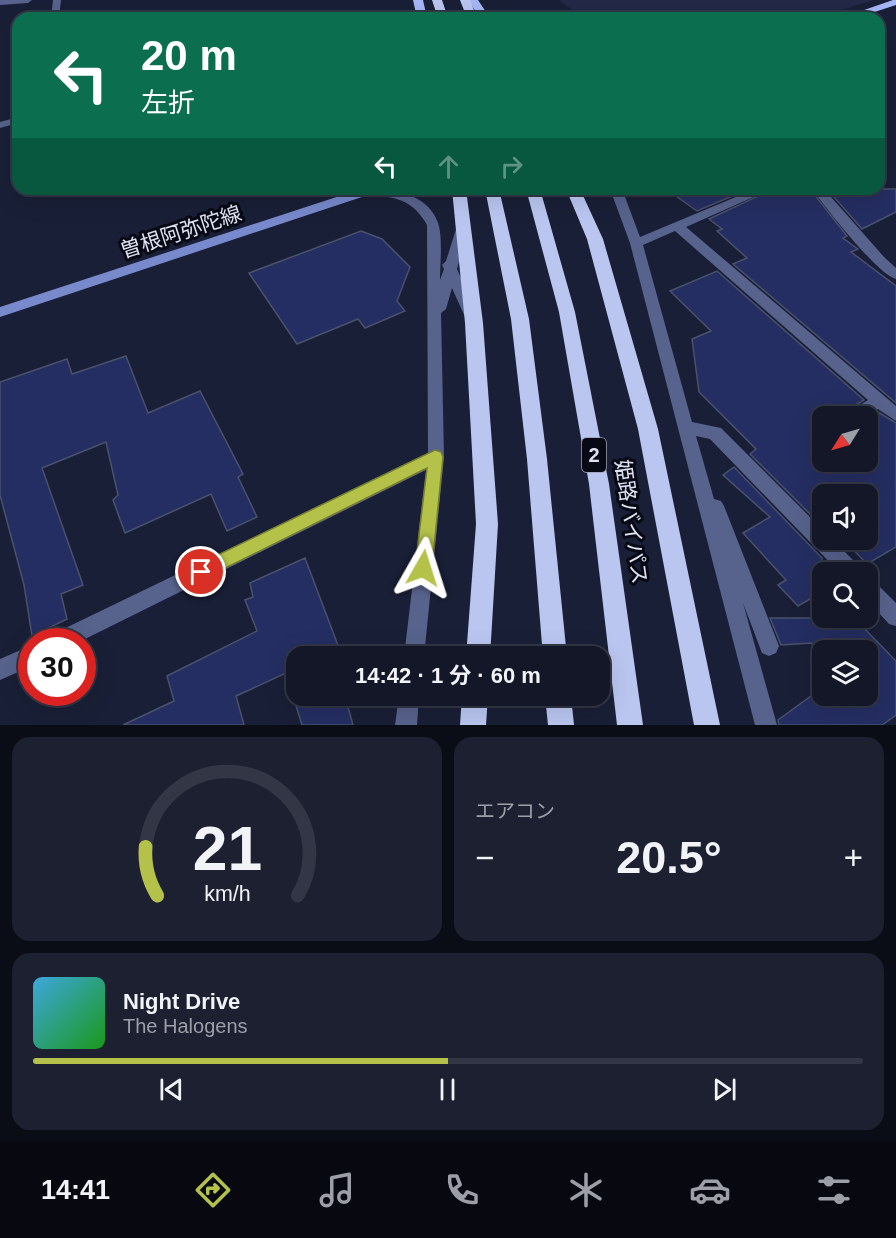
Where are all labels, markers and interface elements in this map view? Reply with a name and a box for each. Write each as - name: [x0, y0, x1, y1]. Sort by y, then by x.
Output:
- text: 20 m: [141, 32, 237, 79]
- icon: left: [42, 36, 120, 114]
- text: 左折: [141, 88, 195, 118]
- icon: left: [369, 150, 402, 183]
- icon: ahead: [432, 150, 465, 183]
- icon: right: [495, 150, 528, 183]
- street label: 曽根阿弥陀線: [117, 201, 244, 262]
- north arrow: [812, 406, 878, 472]
- map controls: [812, 406, 878, 706]
- road number: 2: [582, 438, 606, 472]
- street label: 姫路バイパス: [611, 458, 652, 586]
- button: sound: [812, 484, 878, 550]
- position arrow: [391, 536, 455, 600]
- pin: [175, 546, 226, 597]
- icon: arrive: [184, 555, 217, 588]
- button: search: [812, 562, 878, 628]
- speed limit sign: 30: [18, 628, 96, 706]
- button: layers: [812, 640, 878, 706]
- text: 14:42 · 1 分 · 60 m: [355, 663, 541, 688]
- text: エアコン: [475, 800, 555, 822]
- text: 21: [192, 814, 262, 883]
- text: 20.5°: [616, 832, 722, 883]
- text: −: [475, 839, 494, 876]
- text: +: [844, 839, 863, 876]
- text: km/h: [204, 882, 250, 906]
- text: Night Drive: [123, 989, 240, 1014]
- text: The Halogens: [123, 1015, 248, 1037]
- icon: previous: [155, 1073, 188, 1106]
- icon: pause: [431, 1073, 464, 1106]
- icon: next: [708, 1073, 741, 1106]
- icon: directions: [192, 1169, 234, 1211]
- icon: music: [316, 1169, 358, 1211]
- icon: phone: [441, 1169, 483, 1211]
- icon: climate: [565, 1169, 607, 1211]
- icon: car: [689, 1169, 731, 1211]
- icon: filters: [813, 1169, 855, 1211]
- text: 14:41: [41, 1175, 110, 1205]

